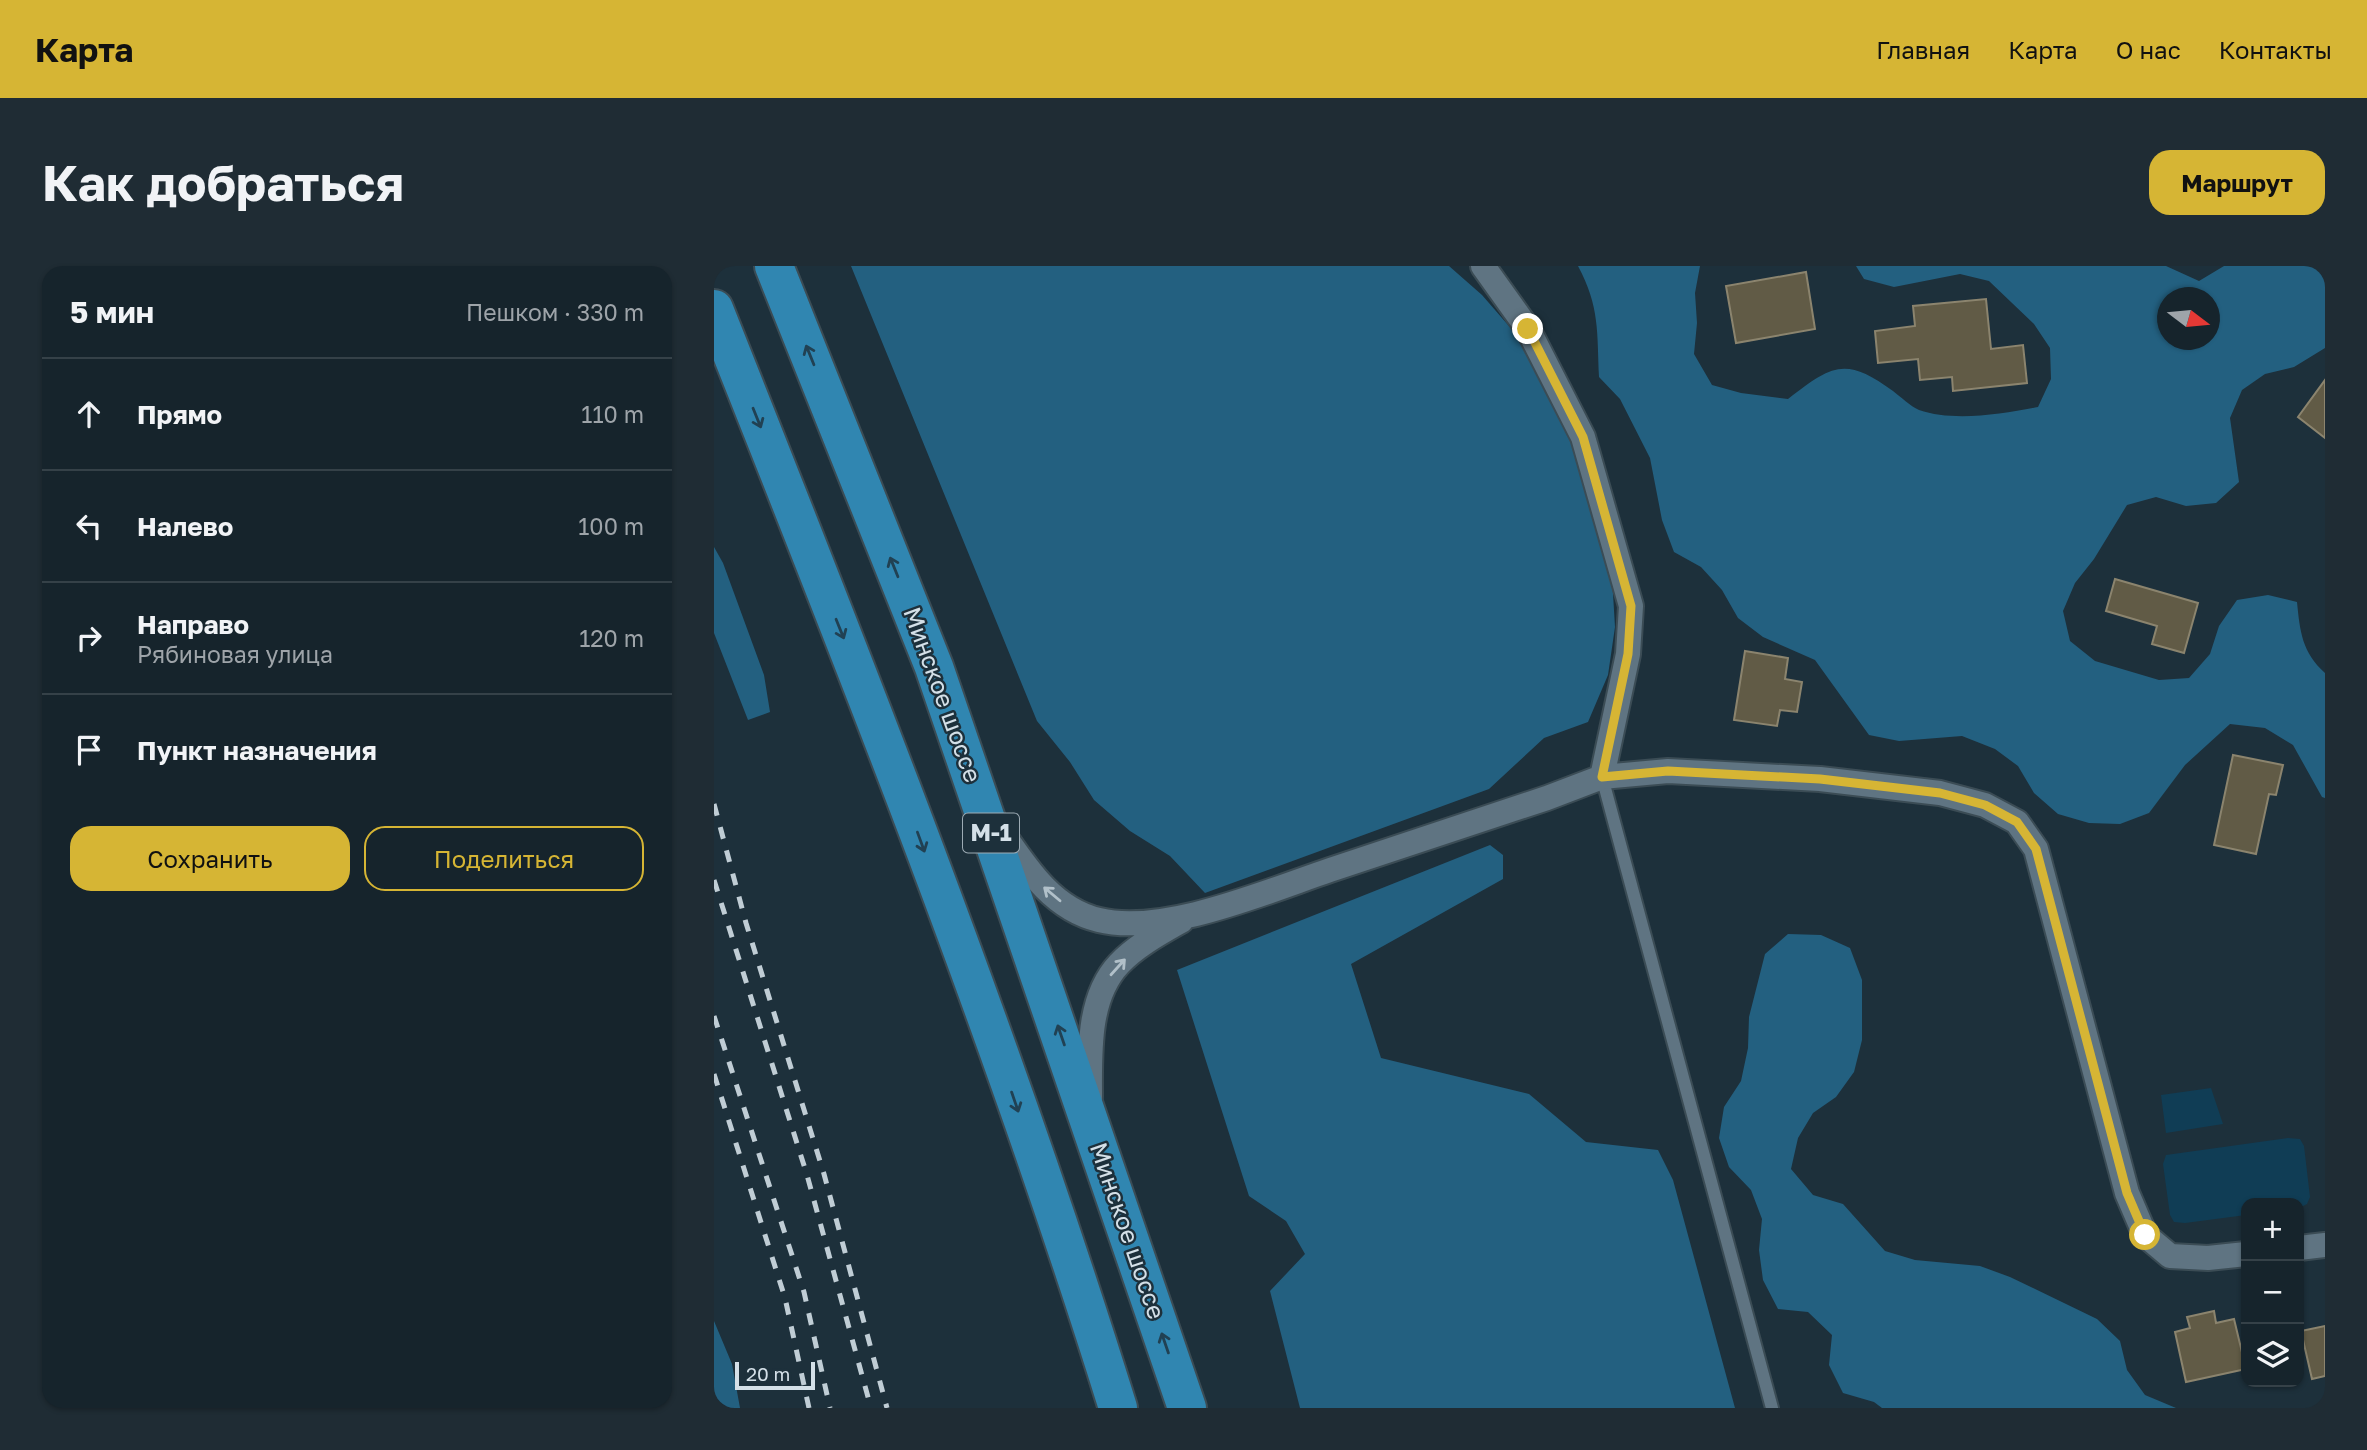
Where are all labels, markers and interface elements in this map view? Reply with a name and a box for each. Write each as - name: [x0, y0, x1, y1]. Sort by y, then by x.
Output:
- text: Карта: [35, 30, 134, 69]
- text: Главная: [1876, 35, 1970, 64]
- text: Карта: [2008, 35, 2078, 64]
- text: О нас: [2116, 35, 2181, 64]
- text: Контакты: [2219, 35, 2332, 64]
- button: Маршрут: [2149, 150, 2325, 215]
- text: Как добраться: [42, 153, 404, 212]
- north arrow: [2157, 287, 2220, 350]
- text: 5 мин: [70, 294, 154, 330]
- text: Пешком · 330 m: [466, 298, 644, 326]
- route end: [1512, 313, 1543, 344]
- one-way arrow: [802, 345, 815, 367]
- icon: ahead: [70, 395, 108, 433]
- text: Прямо: [137, 399, 222, 430]
- text: 110 m: [581, 400, 644, 428]
- one-way arrow: [751, 406, 764, 428]
- icon: left: [70, 507, 108, 545]
- text: Налево: [137, 511, 233, 542]
- text: 100 m: [578, 512, 644, 540]
- one-way arrow: [887, 556, 900, 578]
- street label: Минское шоссе: [898, 603, 989, 786]
- text: Направо: [137, 609, 249, 640]
- one-way arrow: [835, 618, 848, 640]
- icon: right: [70, 619, 108, 657]
- text: 120 m: [579, 624, 644, 652]
- text: Рябиновая улица: [137, 640, 333, 668]
- icon: arrive: [70, 731, 108, 769]
- text: Пункт назначения: [137, 735, 377, 766]
- road number: М-1: [963, 814, 1019, 852]
- button: Сохранить: [70, 826, 350, 891]
- button: Поделиться: [364, 826, 644, 891]
- one-way arrow: [915, 831, 928, 853]
- one-way arrow: [1043, 886, 1061, 902]
- one-way arrow: [1110, 958, 1126, 976]
- one-way arrow: [1054, 1024, 1067, 1046]
- one-way arrow: [1010, 1091, 1022, 1113]
- street label: Минское шоссе: [1085, 1139, 1172, 1322]
- map controls: [2241, 1198, 2304, 1387]
- button: +: [2241, 1198, 2304, 1261]
- route start: [2129, 1219, 2160, 1250]
- button: −: [2241, 1261, 2304, 1324]
- button: layers: [2241, 1324, 2304, 1387]
- one-way arrow: [1158, 1333, 1170, 1355]
- scale bar: [735, 1359, 816, 1391]
- text: 20 m: [746, 1362, 790, 1385]

